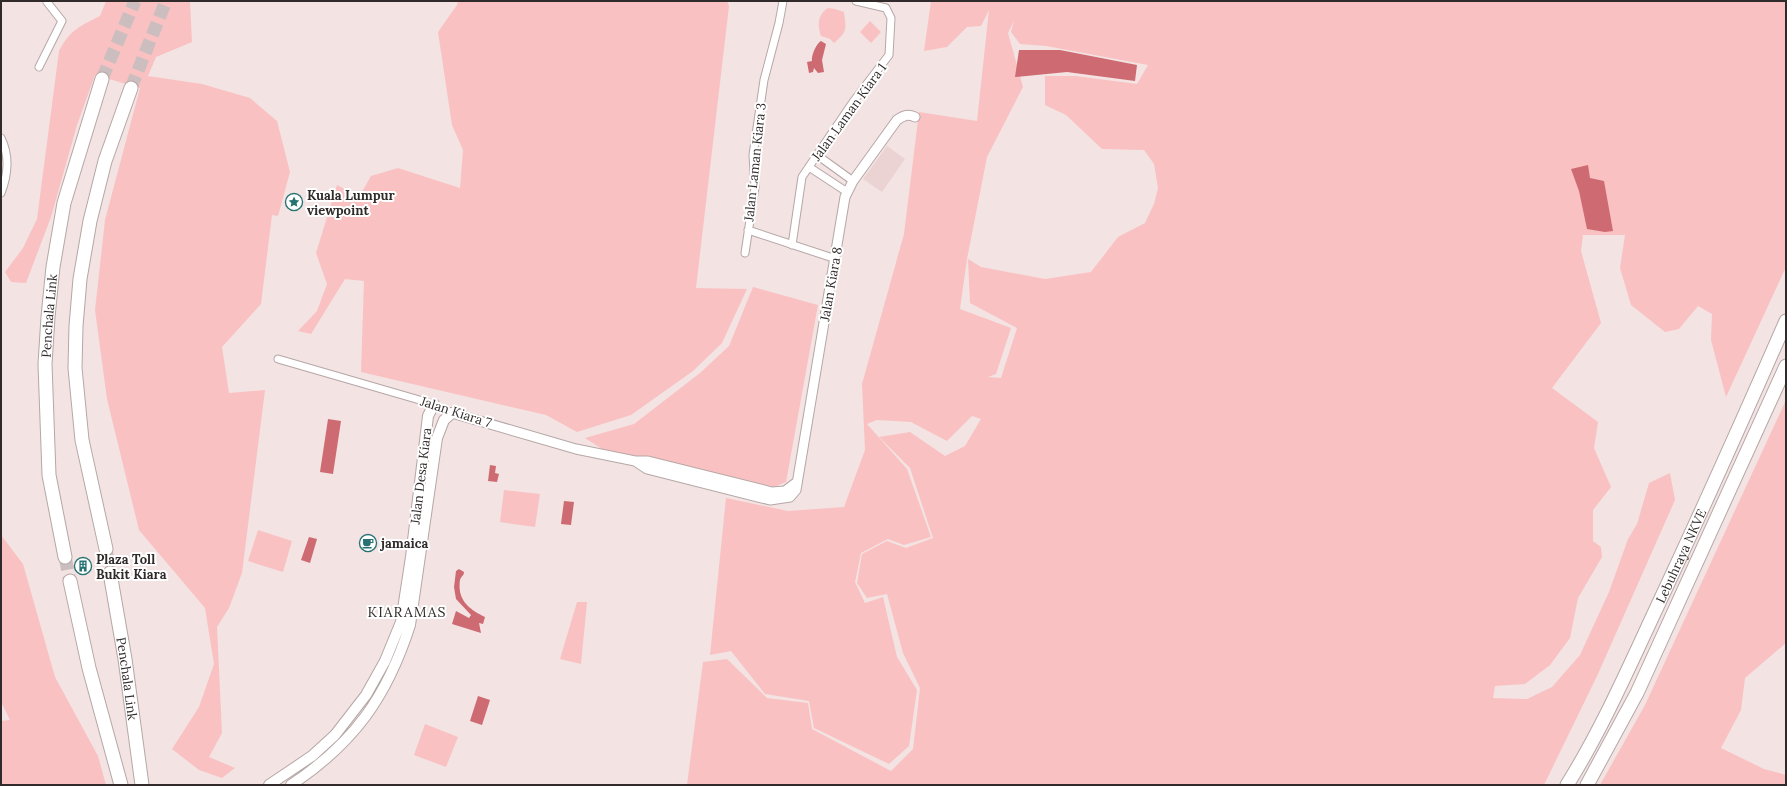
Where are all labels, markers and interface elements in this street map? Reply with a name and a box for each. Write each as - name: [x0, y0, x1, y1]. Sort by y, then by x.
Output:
- street label: Jalan Laman Kiara 1: [807, 60, 890, 165]
- street label: Jalan Laman Kiara 3: [740, 102, 770, 223]
- place label: Kuala Lumpur viewpoint: [307, 187, 396, 219]
- place icon: Kuala Lumpur viewpoint: [284, 192, 304, 212]
- street label: Jalan Kiara 8: [816, 246, 846, 323]
- street label: Penchala Link: [37, 273, 61, 358]
- street label: Jalan Kiara 7: [417, 392, 494, 431]
- street label: Jalan Desa Kiara: [407, 426, 435, 526]
- street label: Lebuhraya NKVE: [1652, 506, 1710, 606]
- cafe icon: jamaica: [358, 533, 378, 553]
- place label: jamaica: [379, 535, 428, 552]
- place label: Plaza Toll Bukit Kiara: [96, 551, 167, 583]
- building icon: Plaza Toll Bukit Kiara: [73, 556, 93, 576]
- district label: KIARAMAS: [368, 603, 446, 621]
- street label: Penchala Link: [113, 636, 142, 721]

